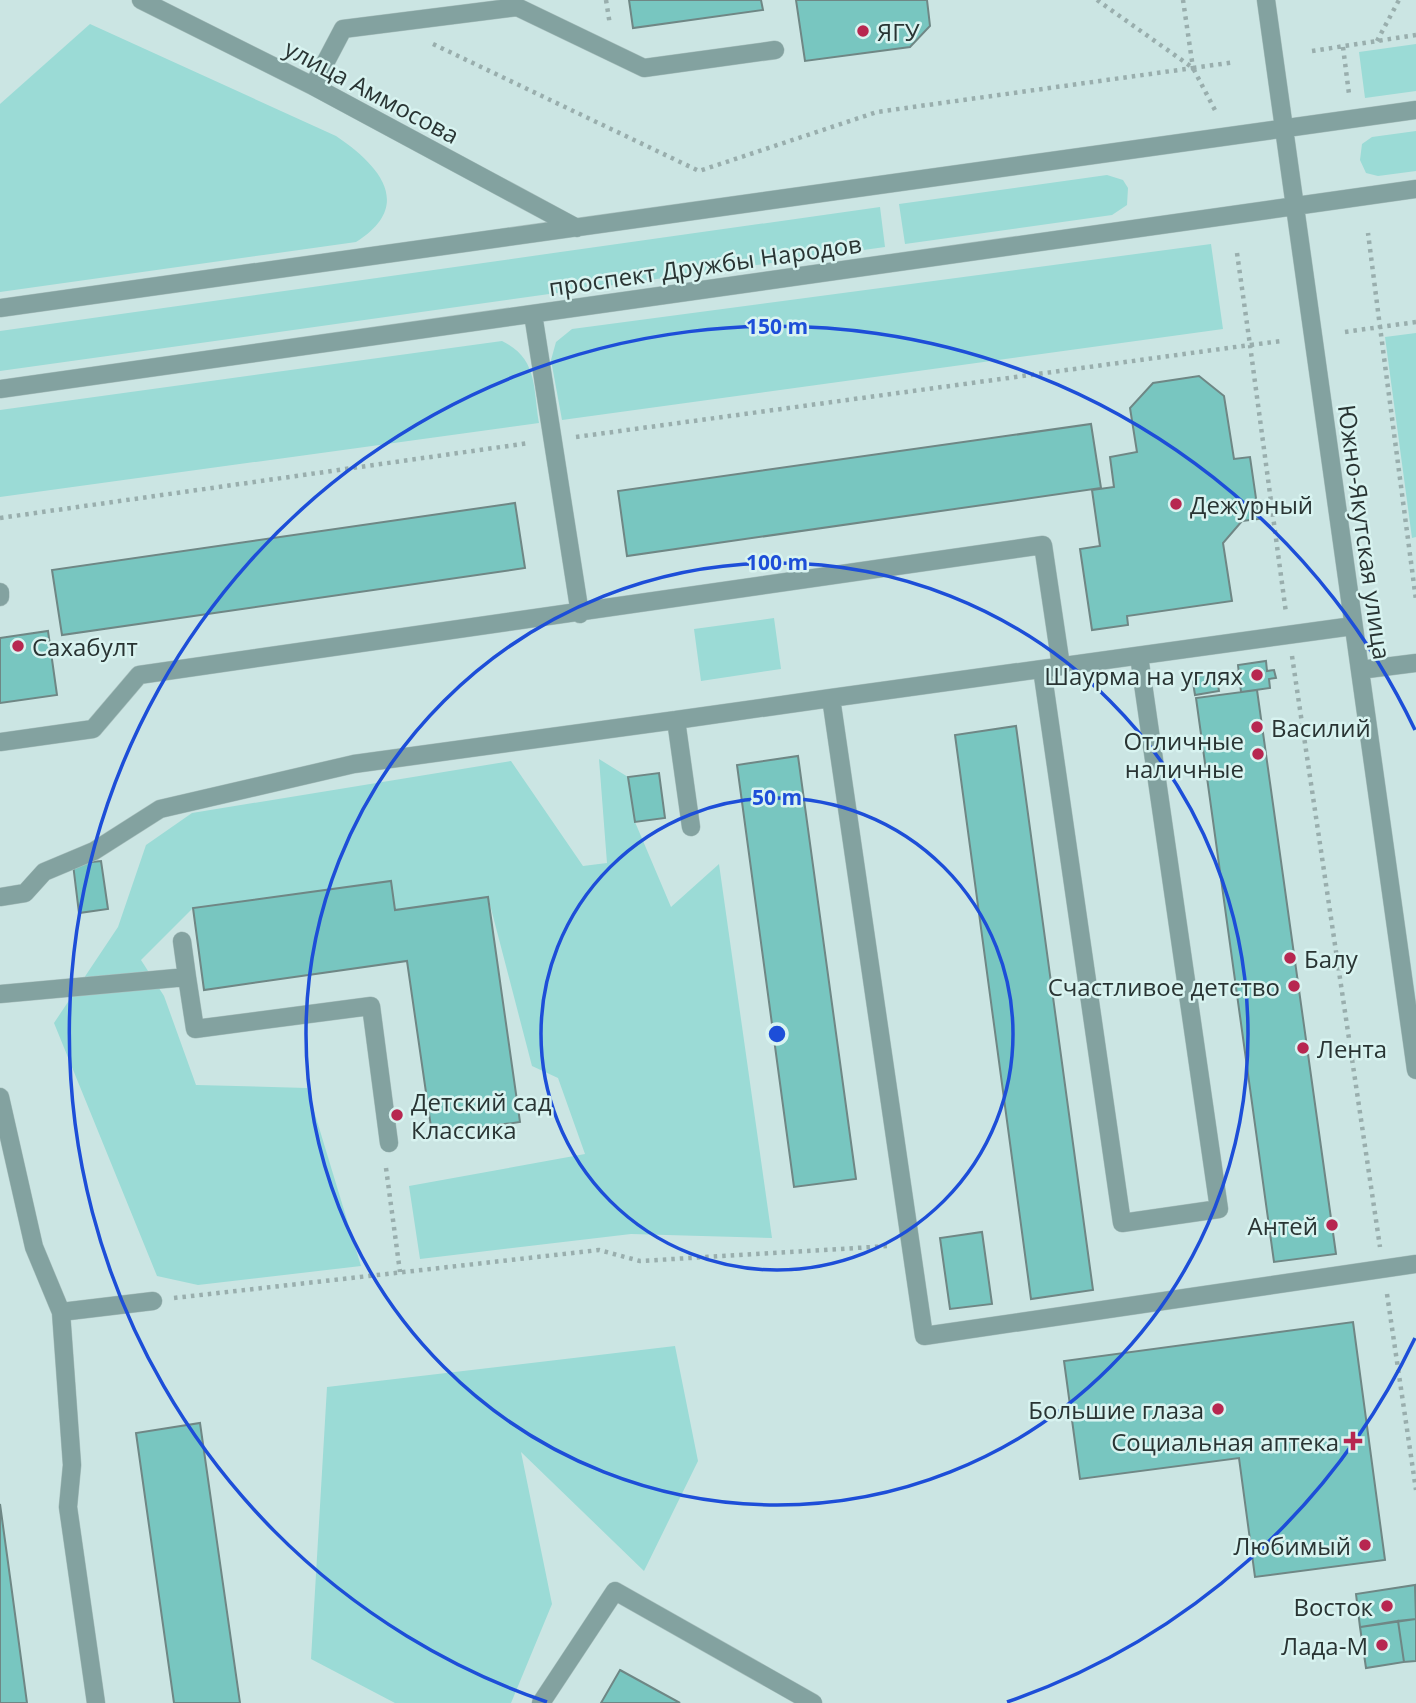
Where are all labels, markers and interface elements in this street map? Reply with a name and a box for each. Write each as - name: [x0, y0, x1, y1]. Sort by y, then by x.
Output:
- place label: ЯГУ: [877, 15, 920, 48]
- marker: ЯГУ: [855, 23, 871, 39]
- street label: улица Аммосова: [279, 31, 465, 151]
- street label: проспект Дружбы Народов: [546, 227, 864, 303]
- text: 150 m: [746, 312, 808, 340]
- street label: Южно-Якутская улица: [1331, 402, 1399, 662]
- place label: Дежурный: [1190, 488, 1313, 521]
- marker: Дежурный: [1168, 496, 1184, 512]
- text: 100 m: [746, 548, 808, 576]
- place label: Сахабулт: [32, 630, 138, 663]
- marker: Сахабулт: [10, 638, 26, 654]
- place label: Шаурма на углях: [1044, 659, 1243, 692]
- marker: Шаурма на углях: [1249, 667, 1265, 683]
- place label: Василий: [1271, 711, 1371, 744]
- marker: Василий: [1249, 719, 1265, 735]
- place label: Отличные наличные: [1123, 724, 1244, 785]
- marker: Отличные наличные: [1250, 746, 1266, 762]
- text: 50 m: [752, 783, 802, 811]
- place label: Балу: [1304, 942, 1359, 975]
- marker: Балу: [1282, 950, 1298, 966]
- place label: Счастливое детство: [1048, 970, 1280, 1003]
- marker: Счастливое детство: [1286, 978, 1302, 994]
- centre of rings: [765, 1022, 789, 1046]
- place label: Лента: [1317, 1032, 1387, 1065]
- marker: Лента: [1295, 1040, 1311, 1056]
- place label: Детский сад Классика: [411, 1085, 552, 1146]
- marker: Детский сад Классика: [389, 1107, 405, 1123]
- place label: Антей: [1248, 1209, 1318, 1242]
- marker: Антей: [1324, 1217, 1340, 1233]
- place label: Большие глаза: [1028, 1393, 1204, 1426]
- marker: Большие глаза: [1210, 1401, 1226, 1417]
- place label: Социальная аптека: [1111, 1425, 1339, 1458]
- marker: Социальная аптека: [1345, 1433, 1361, 1449]
- place label: Любимый: [1233, 1529, 1351, 1562]
- marker: Любимый: [1357, 1537, 1373, 1553]
- place label: Восток: [1293, 1590, 1374, 1623]
- marker: Восток: [1379, 1598, 1395, 1614]
- place label: Лада-М: [1281, 1629, 1368, 1662]
- marker: Лада-М: [1374, 1637, 1390, 1653]

